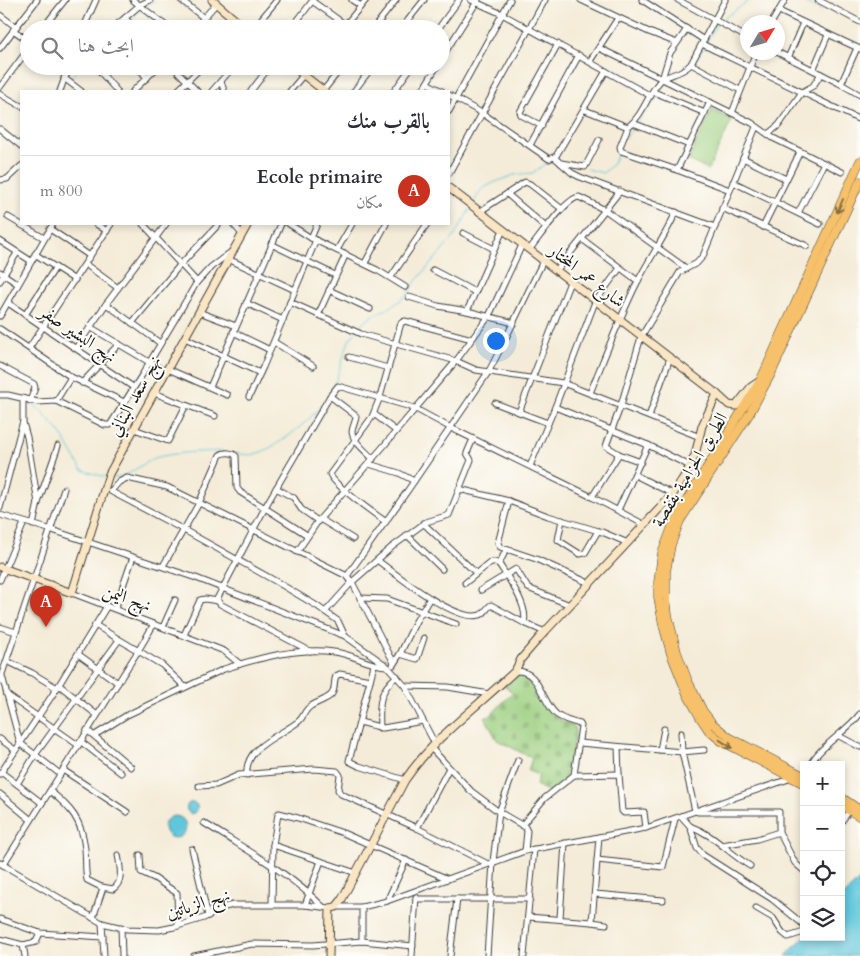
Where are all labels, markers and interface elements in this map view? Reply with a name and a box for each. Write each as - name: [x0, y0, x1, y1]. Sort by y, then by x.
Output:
- north arrow: [740, 15, 785, 60]
- search box: [20, 20, 450, 75]
- text: ابحث هنا: [78, 33, 134, 59]
- icon: search: [38, 34, 66, 62]
- text: بالقرب منك: [347, 107, 430, 136]
- text: Ecole primaire: [257, 164, 383, 190]
- text: 800 m: [40, 180, 82, 202]
- text: A: [408, 180, 420, 202]
- text: مكان: [356, 192, 383, 214]
- one-way arrow: [834, 198, 844, 213]
- street label: شارع عمر المختار: [541, 237, 630, 315]
- street label: نهج البشير صفر: [31, 298, 121, 371]
- your location: [483, 328, 509, 354]
- street label: نهج سعد البناني: [102, 351, 170, 443]
- street label: الطريق الحزامية بقفصة: [646, 408, 734, 532]
- street label: نهج اليمن: [98, 578, 155, 621]
- pin: A: [30, 586, 62, 627]
- one-way arrow: [719, 738, 733, 749]
- map controls: [800, 761, 845, 941]
- button: +: [800, 761, 845, 806]
- button: −: [800, 806, 845, 851]
- button: locate: [800, 851, 845, 896]
- street label: نهج الزياتين: [163, 882, 234, 928]
- button: layers: [800, 896, 845, 941]

